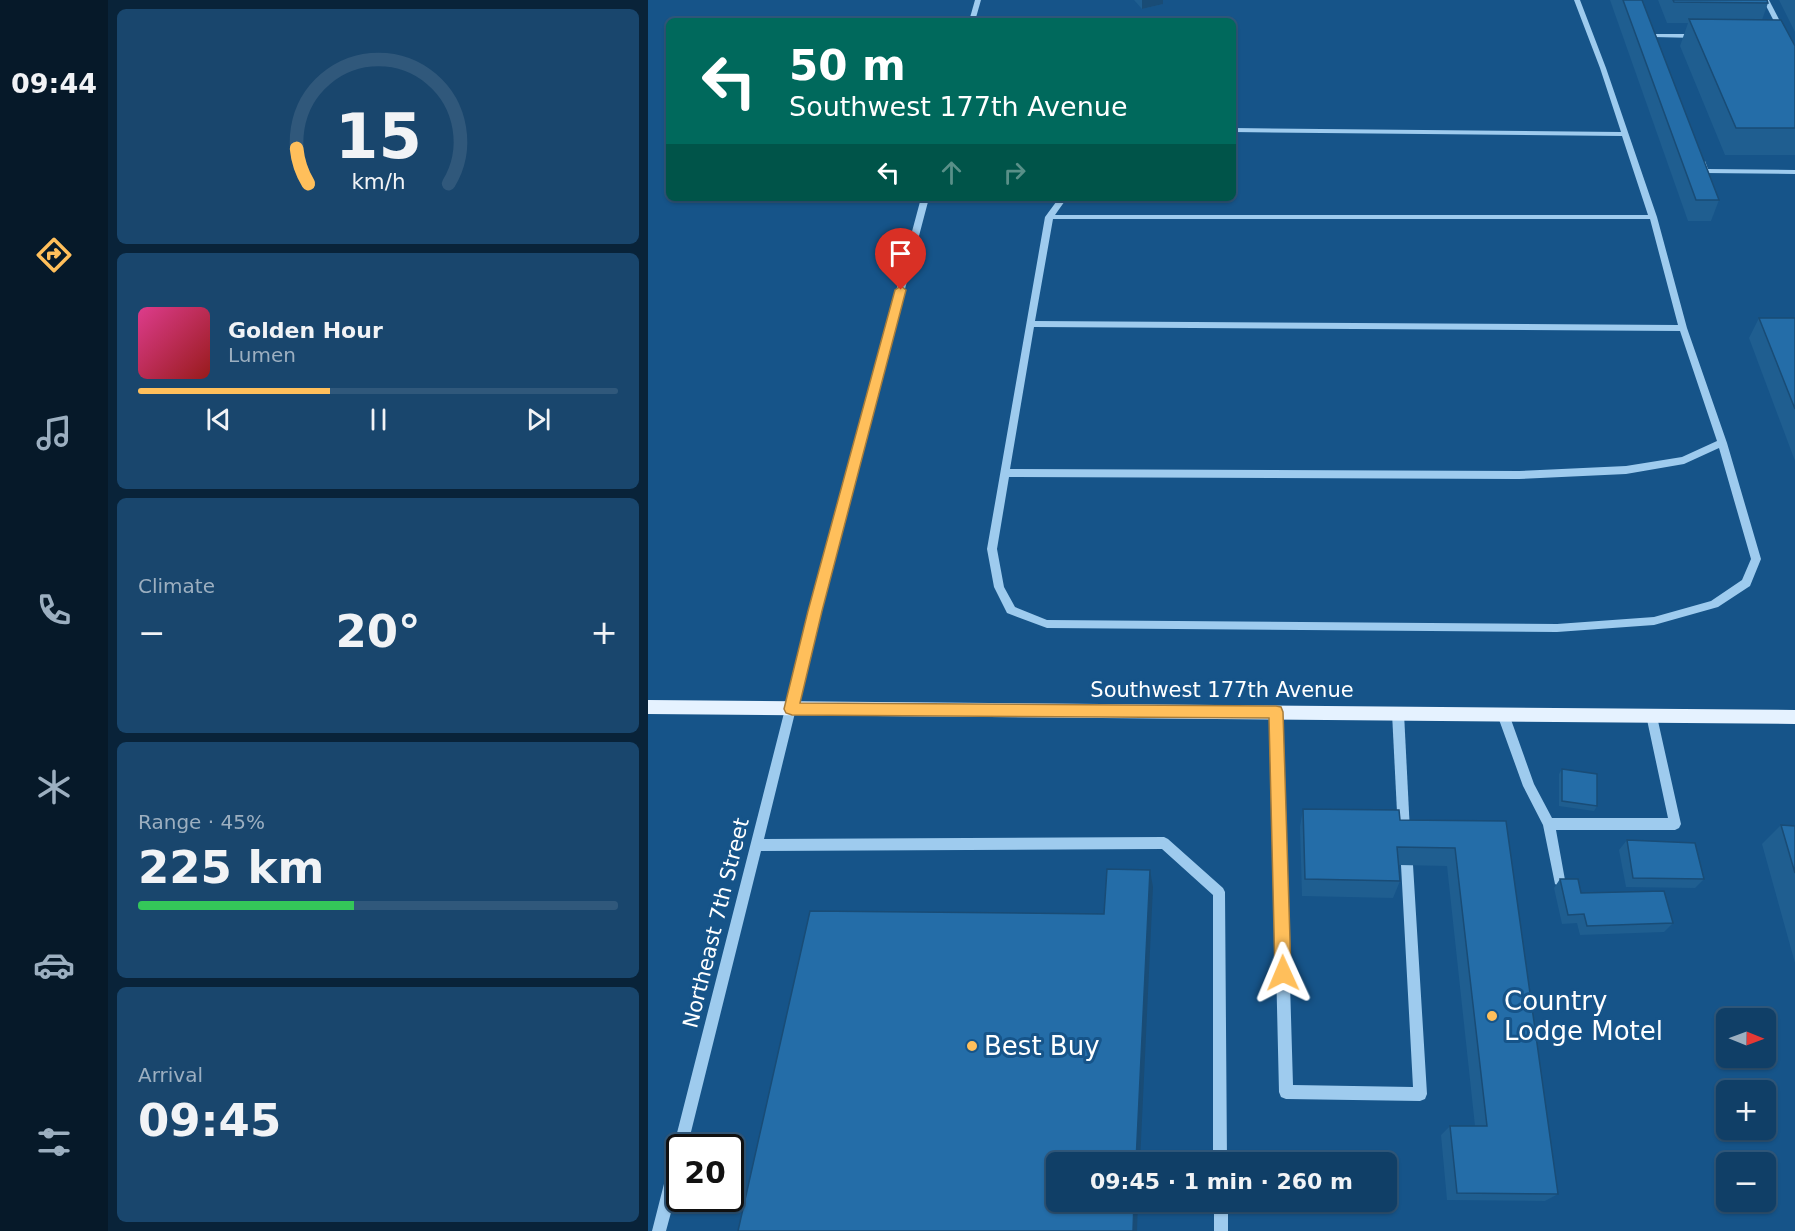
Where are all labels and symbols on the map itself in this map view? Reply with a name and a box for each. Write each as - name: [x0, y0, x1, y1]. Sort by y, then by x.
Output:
- pin: [875, 228, 926, 290]
- street label: Southwest 177th Avenue: [1090, 678, 1354, 702]
- street label: Northeast 7th Street: [678, 815, 754, 1031]
- position arrow: [1251, 941, 1315, 1005]
- place label: Country Lodge Motel: [1504, 986, 1663, 1046]
- north arrow: [1716, 1008, 1776, 1068]
- marker: Country Lodge Motel: [1485, 1009, 1499, 1023]
- place label: Best Buy: [984, 1031, 1100, 1061]
- marker: Best Buy: [965, 1039, 979, 1053]
- speed limit sign: 20: [666, 1134, 744, 1212]

